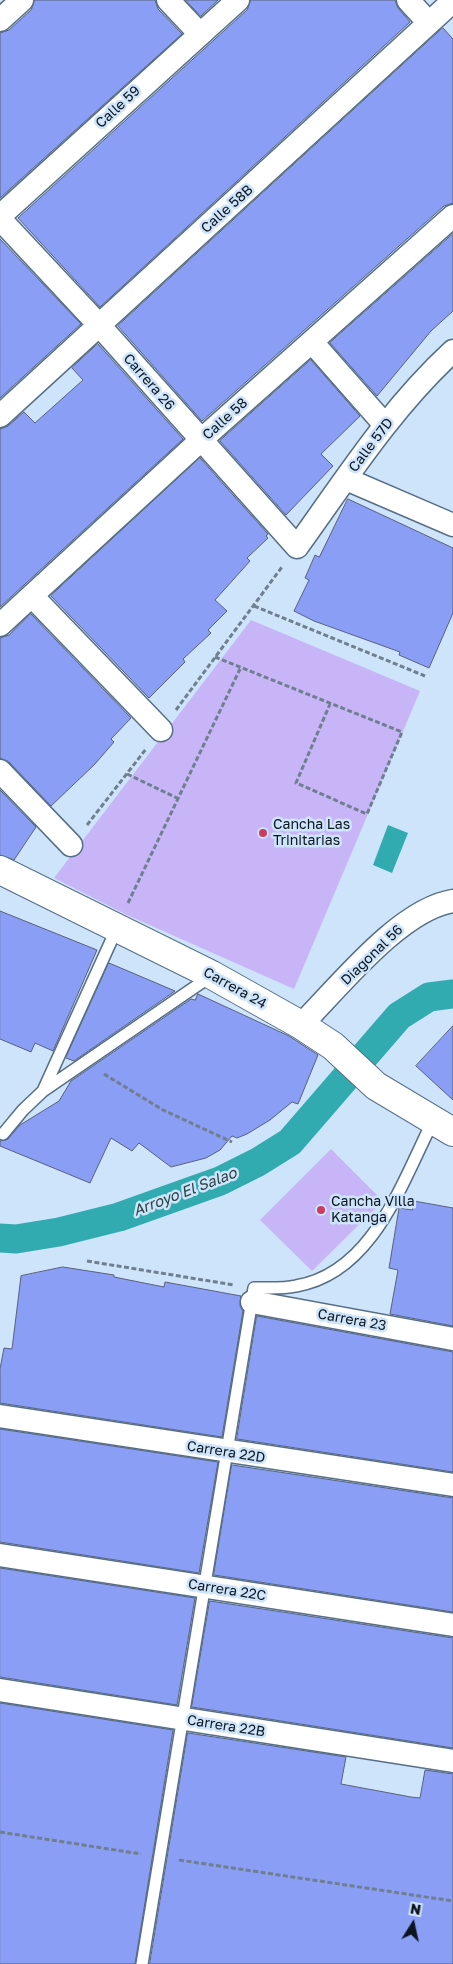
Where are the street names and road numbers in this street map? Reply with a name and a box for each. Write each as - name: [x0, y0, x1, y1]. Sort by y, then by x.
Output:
- street label: Calle 59: [92, 82, 144, 132]
- street label: Calle 58B: [198, 181, 256, 237]
- street label: Carrera 26: [120, 350, 178, 414]
- street label: Calle 58: [199, 395, 251, 443]
- street label: Calle 57D: [345, 415, 397, 475]
- street label: Diagonal 56: [338, 921, 406, 989]
- street label: Carrera 24: [200, 964, 270, 1012]
- street label: Carrera 23: [316, 1306, 388, 1334]
- street label: Carrera 22D: [186, 1438, 266, 1466]
- street label: Carrera 22C: [187, 1576, 267, 1604]
- street label: Carrera 22B: [186, 1712, 266, 1740]

